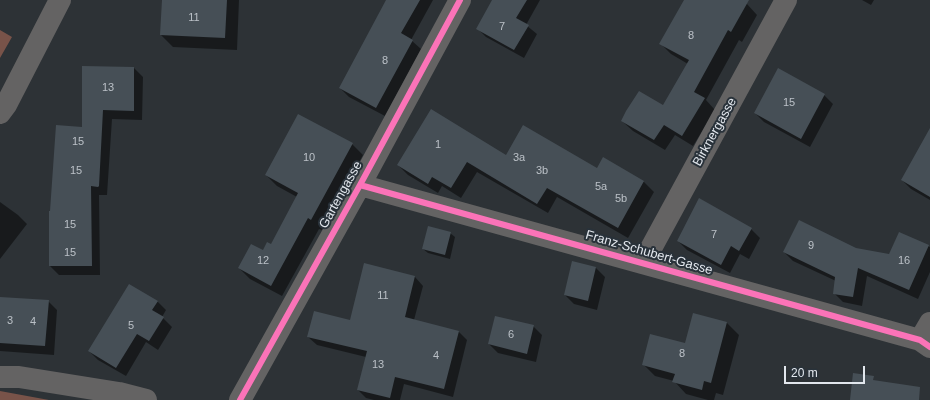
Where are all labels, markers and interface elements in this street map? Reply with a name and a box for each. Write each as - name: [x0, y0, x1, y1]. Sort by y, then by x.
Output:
- house number: 11: [188, 11, 200, 25]
- house number: 7: [499, 20, 505, 34]
- house number: 8: [688, 29, 694, 43]
- house number: 8: [382, 54, 388, 68]
- house number: 13: [102, 81, 114, 95]
- street label: Birknergasse: [690, 95, 740, 169]
- house number: 15: [783, 96, 795, 110]
- house number: 15: [72, 135, 84, 149]
- house number: 1: [435, 138, 441, 152]
- house number: 10: [303, 151, 315, 165]
- house number: 3a: [513, 151, 525, 165]
- street label: Gartengasse: [316, 159, 366, 231]
- house number: 15: [70, 164, 82, 178]
- house number: 3b: [536, 164, 548, 178]
- house number: 5a: [595, 180, 607, 194]
- house number: 5b: [615, 192, 627, 206]
- house number: 15: [64, 218, 76, 232]
- street label: Franz-Schubert-Gasse: [584, 227, 714, 279]
- house number: 7: [711, 228, 717, 242]
- house number: 9: [808, 239, 814, 253]
- house number: 15: [64, 246, 76, 260]
- house number: 12: [257, 254, 269, 268]
- house number: 16: [898, 254, 910, 268]
- house number: 11: [377, 289, 389, 303]
- house number: 3: [7, 314, 13, 328]
- house number: 4: [30, 315, 36, 329]
- house number: 5: [128, 319, 134, 333]
- house number: 6: [508, 328, 514, 342]
- house number: 8: [679, 347, 685, 361]
- house number: 4: [433, 349, 439, 363]
- house number: 13: [372, 358, 384, 372]
- scale bar: [786, 358, 867, 384]
- text: 20 m: [791, 366, 818, 380]

